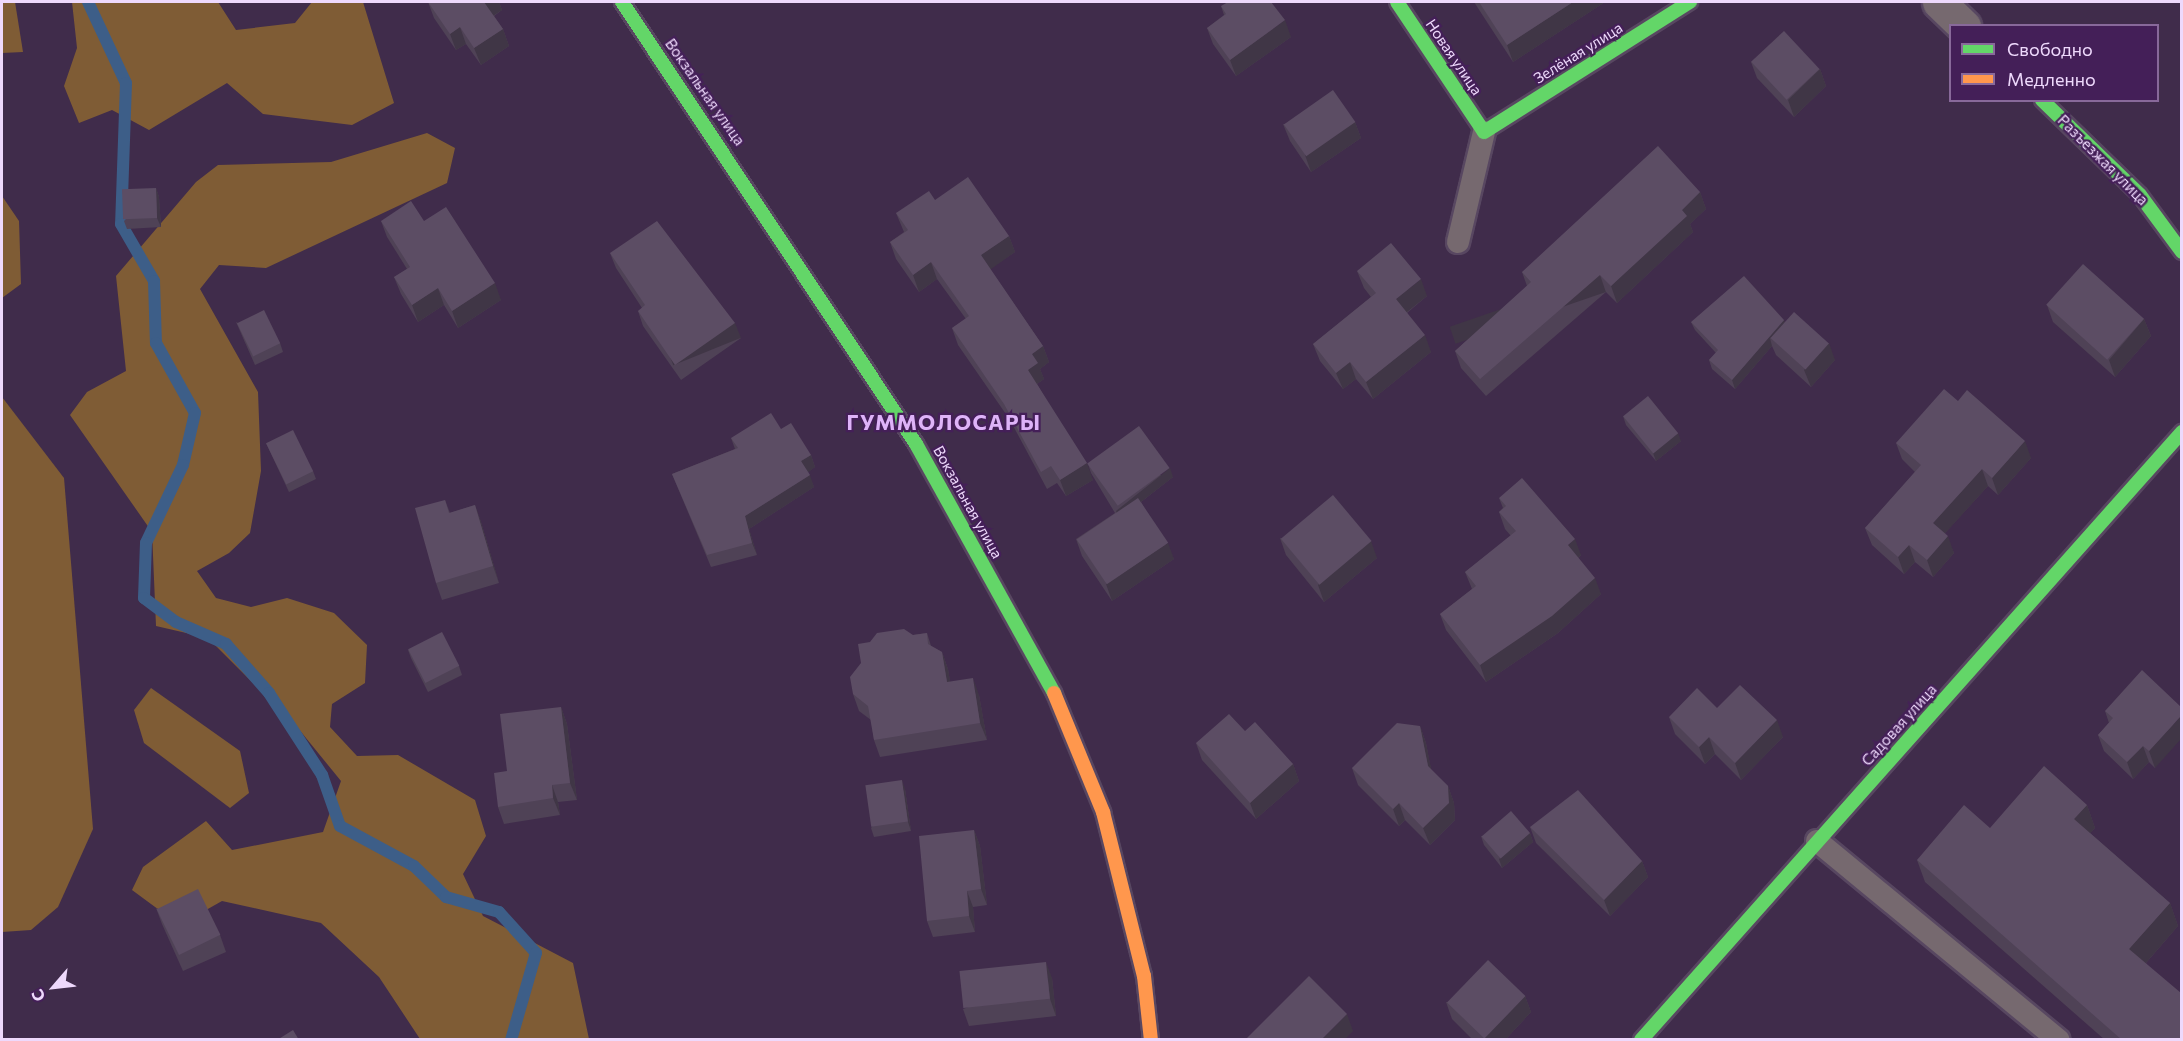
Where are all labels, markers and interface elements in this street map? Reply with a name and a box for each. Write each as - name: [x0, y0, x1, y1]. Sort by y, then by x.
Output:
- street label: Новая улица: [1422, 16, 1486, 98]
- street label: Зелёная улица: [1530, 19, 1626, 87]
- legend: [1949, 24, 2159, 102]
- street label: Вокзальная улица: [661, 35, 749, 149]
- text: Свободно: [2007, 38, 2093, 60]
- text: Медленно: [2007, 68, 2096, 90]
- street label: Разъезжая улица: [2054, 111, 2152, 209]
- district label: ГУММОЛОСАРЫ: [846, 409, 1042, 435]
- street label: Вокзальная улица: [930, 442, 1006, 562]
- street label: Садовая улица: [1858, 681, 1940, 769]
- north arrow: [24, 957, 84, 1017]
- text: С: [27, 986, 49, 1005]

